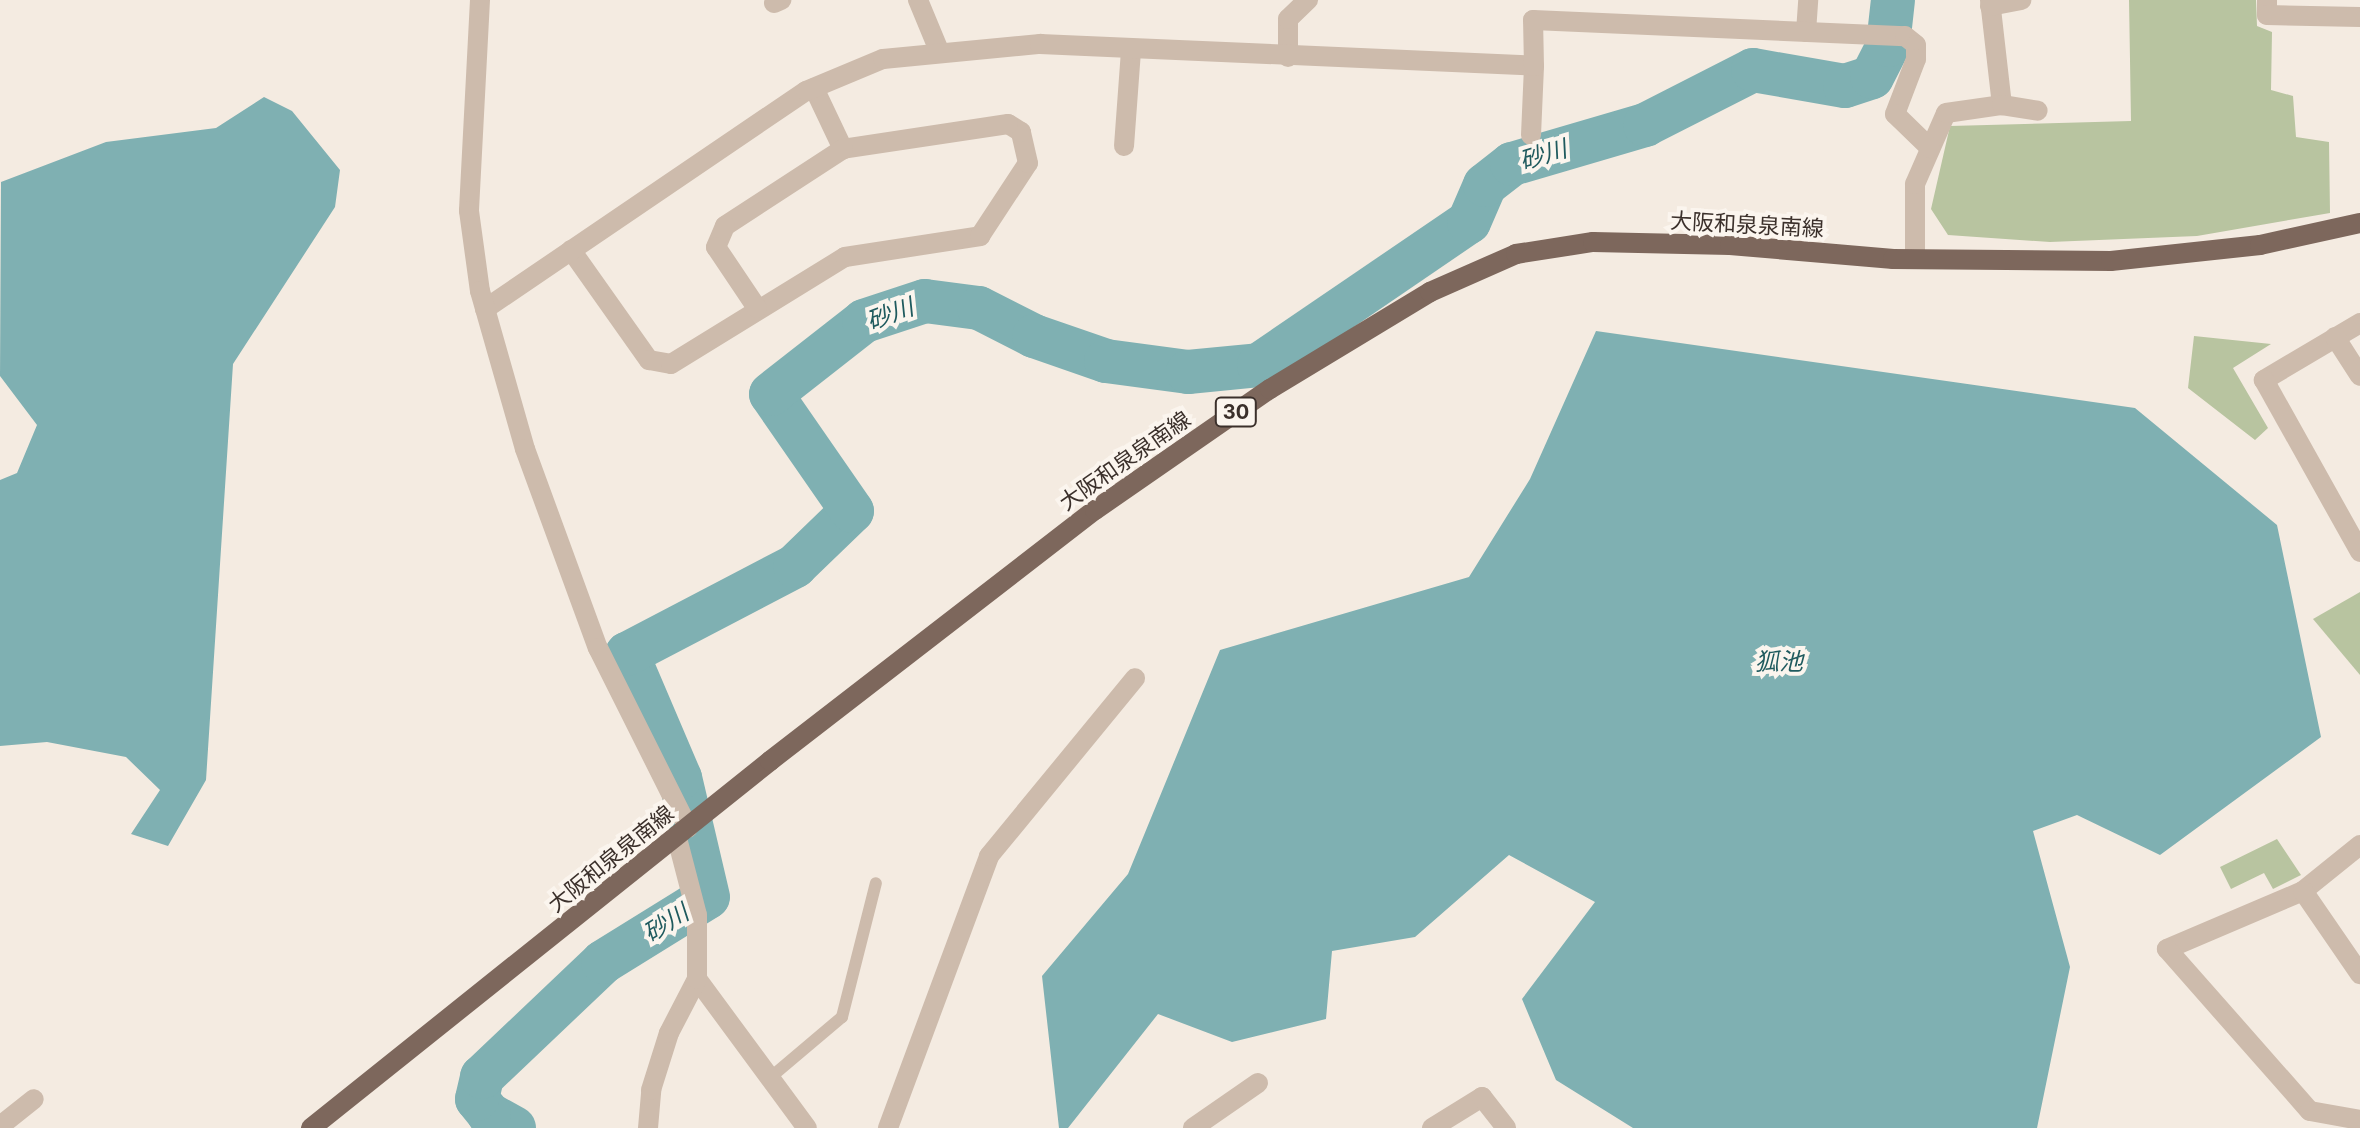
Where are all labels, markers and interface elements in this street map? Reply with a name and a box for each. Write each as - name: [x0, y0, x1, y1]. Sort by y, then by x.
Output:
- water label: 砂川: [1516, 134, 1570, 176]
- street label: 大阪和泉泉南線: [1669, 208, 1825, 242]
- water label: 砂川: [863, 292, 917, 336]
- road number: 30: [1214, 396, 1258, 428]
- street label: 大阪和泉泉南線: [1054, 406, 1196, 516]
- water label: 狐池: [1755, 648, 1803, 676]
- street label: 大阪和泉泉南線: [543, 800, 679, 918]
- water label: 砂川: [638, 898, 694, 948]

